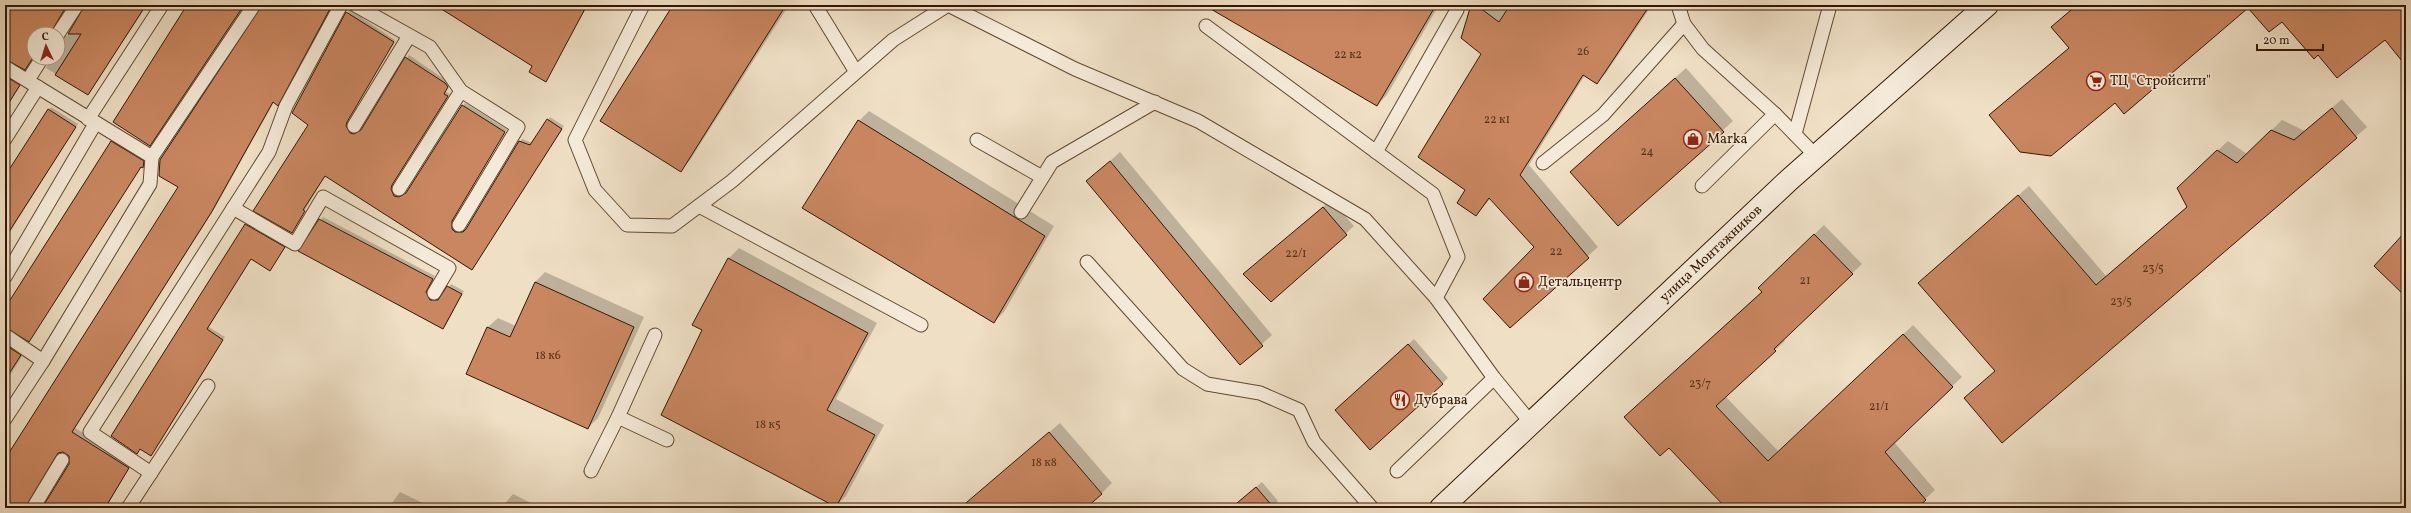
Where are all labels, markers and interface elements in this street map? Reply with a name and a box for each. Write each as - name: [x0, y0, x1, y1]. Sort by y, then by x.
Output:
- north arrow: [26, 26, 66, 66]
- scale bar: [2257, 26, 2323, 52]
- text: С: [41, 30, 49, 45]
- text: 20 m: [2263, 33, 2290, 49]
- house number: 26: [1577, 44, 1589, 60]
- house number: 22 к2: [1334, 47, 1362, 63]
- supermarket icon: ТЦ "Стройсити": [2085, 70, 2107, 92]
- place label: ТЦ "Стройсити": [2110, 72, 2211, 91]
- house number: 22 к1: [1484, 112, 1510, 128]
- shop icon: Marka: [1682, 128, 1704, 150]
- place label: Marka: [1707, 130, 1748, 149]
- house number: 24: [1640, 144, 1654, 160]
- street label: улица Монтажников: [1656, 201, 1766, 307]
- house number: 22: [1550, 244, 1562, 260]
- house number: 22/1: [1285, 246, 1307, 262]
- house number: 23/5: [2142, 261, 2164, 277]
- shop icon: Детальцентр: [1513, 271, 1535, 293]
- place label: Детальцентр: [1538, 273, 1622, 292]
- house number: 21: [1799, 273, 1811, 289]
- house number: 23/5: [2110, 294, 2132, 310]
- house number: 18 к6: [535, 348, 561, 364]
- house number: 23/7: [1689, 376, 1711, 392]
- restaurant icon: Дубрава: [1389, 389, 1411, 411]
- place label: Дубрава: [1414, 391, 1468, 410]
- house number: 21/1: [1869, 399, 1889, 415]
- house number: 18 к5: [755, 417, 781, 433]
- house number: 18 к8: [1031, 455, 1057, 471]

